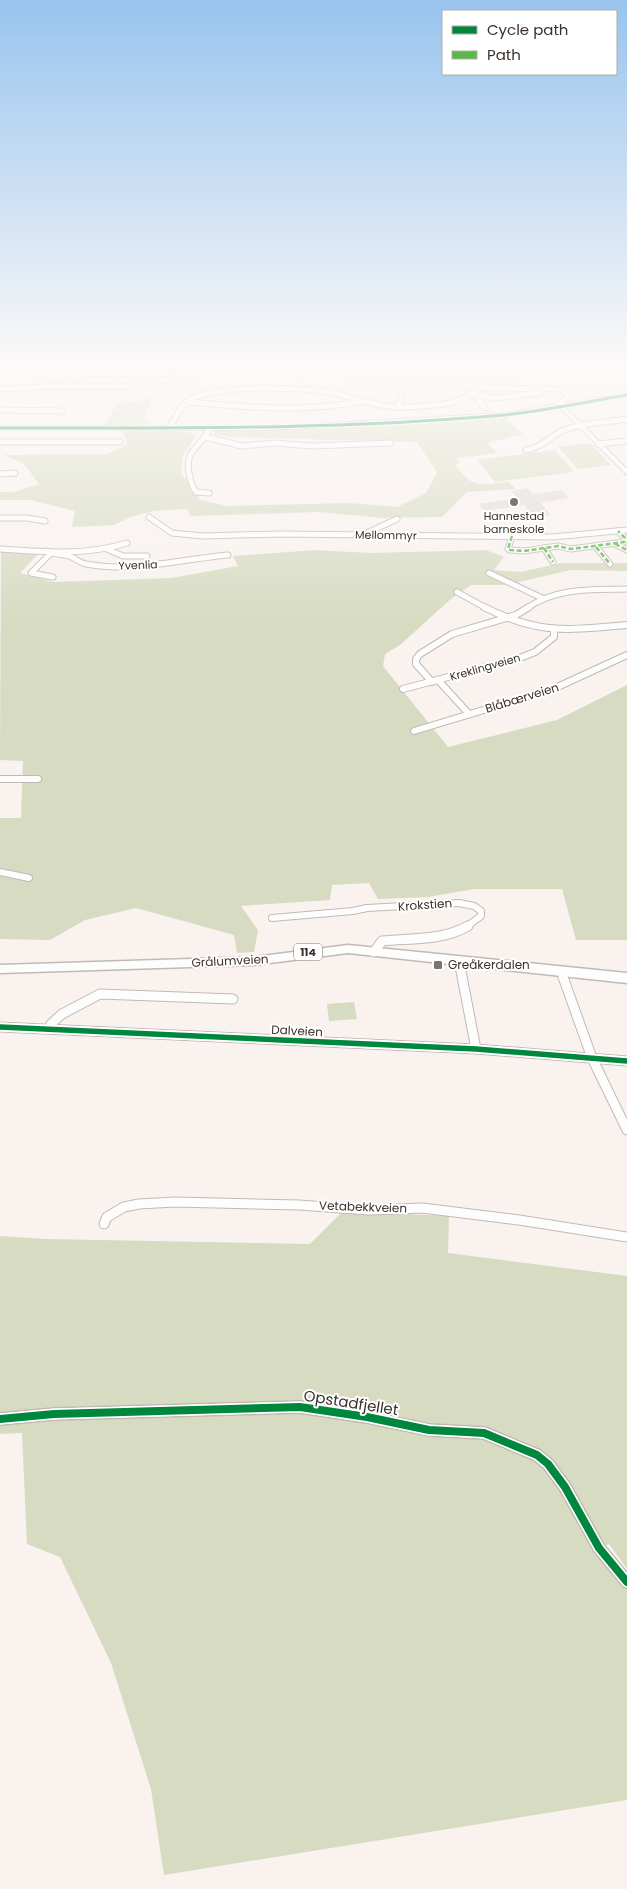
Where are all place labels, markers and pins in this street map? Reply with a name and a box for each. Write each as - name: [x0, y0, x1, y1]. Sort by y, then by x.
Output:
- marker: Hannestad barneskole: [508, 496, 520, 508]
- place label: Hannestad barneskole: [484, 508, 545, 537]
- place label: Greåkerdalen: [448, 956, 530, 973]
- marker: Greåkerdalen: [432, 959, 444, 971]

